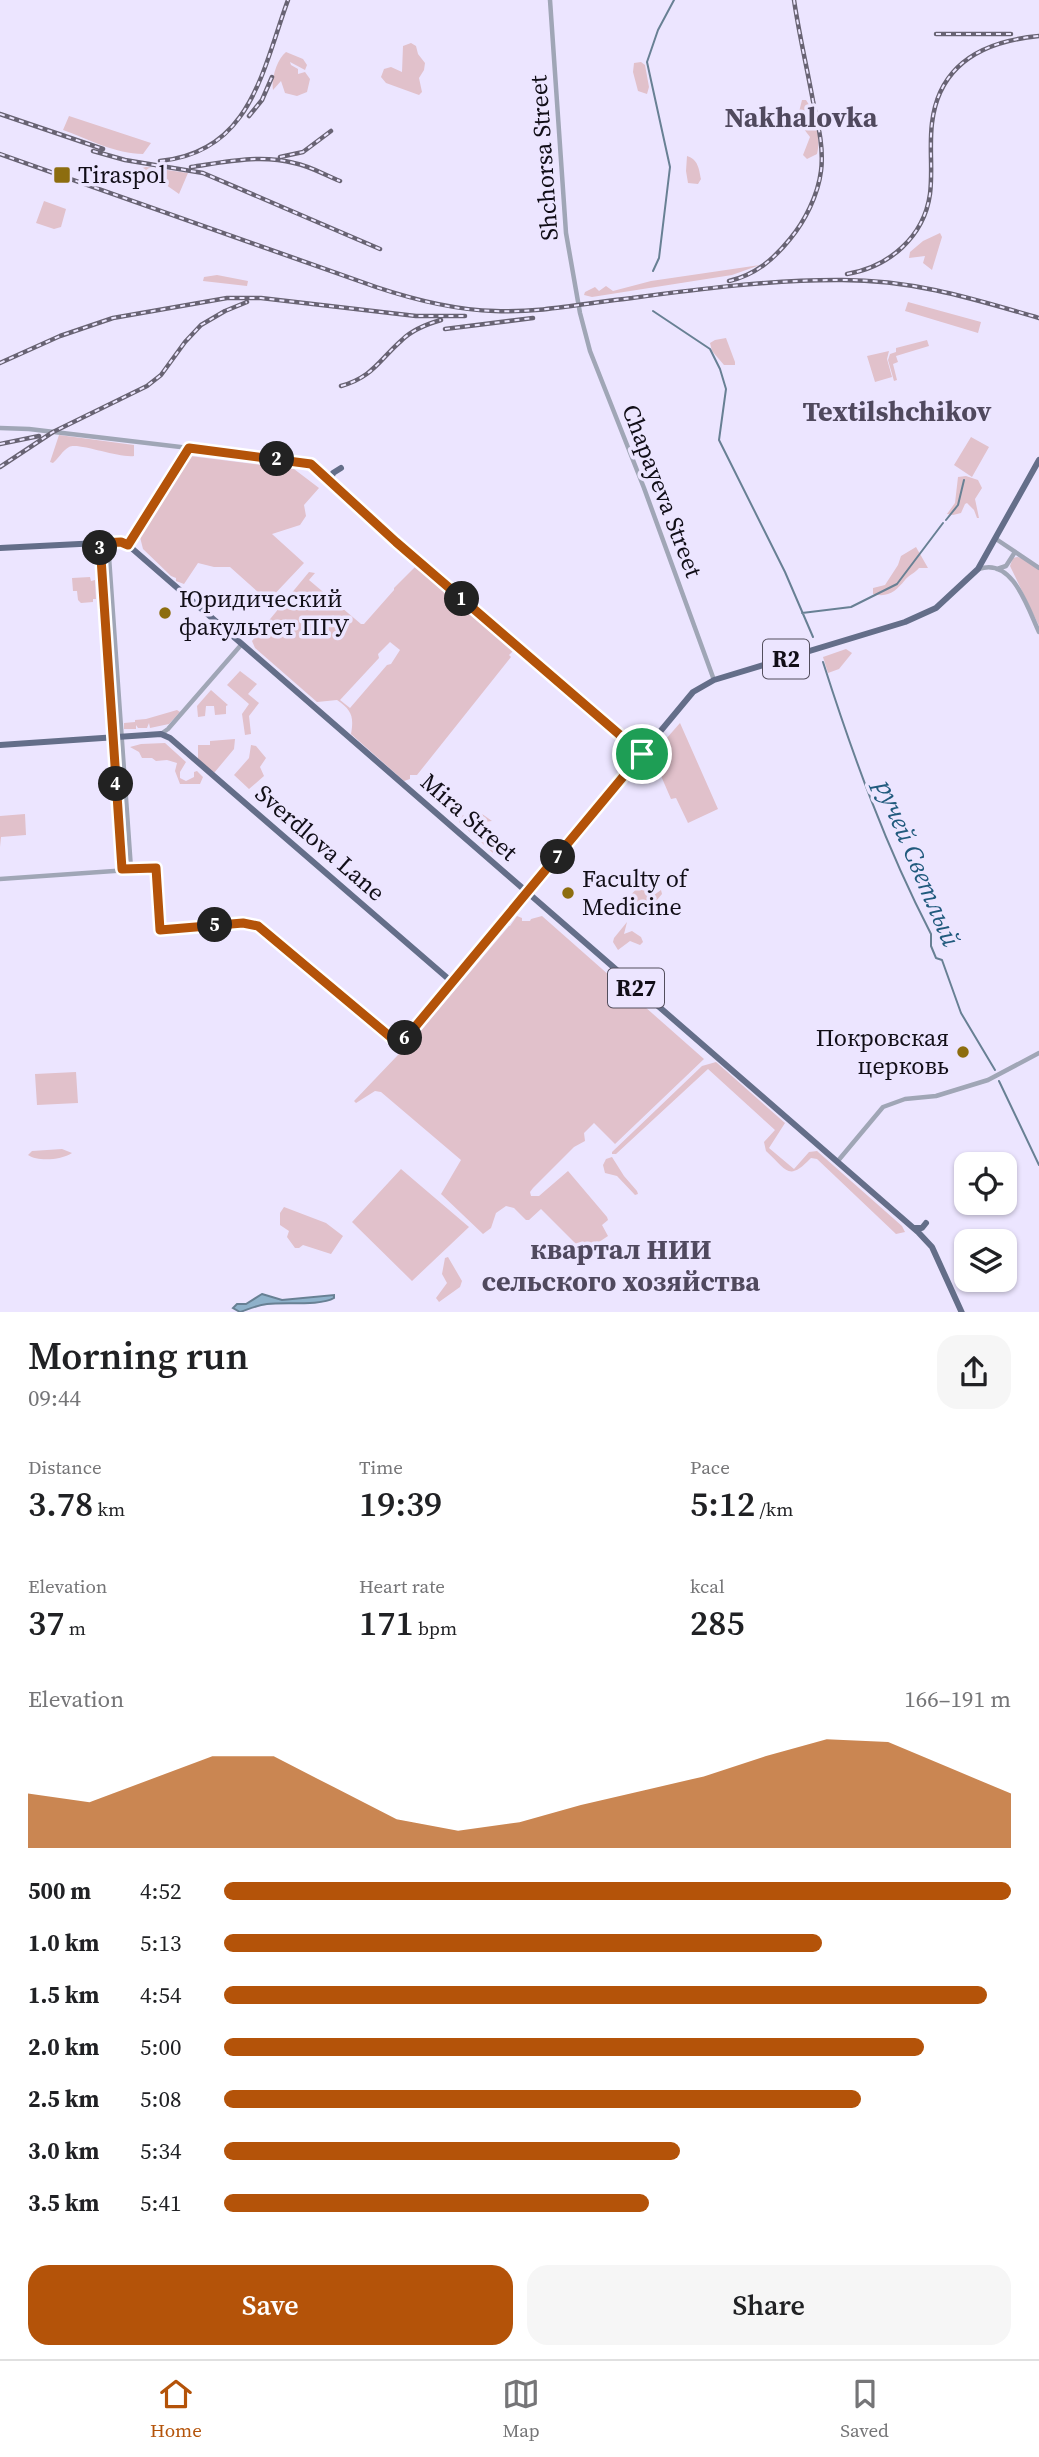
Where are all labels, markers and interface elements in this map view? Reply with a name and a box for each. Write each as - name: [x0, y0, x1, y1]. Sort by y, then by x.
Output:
- street label: Shchorsa Street: [521, 74, 566, 242]
- district label: Nakhalovka: [724, 98, 878, 136]
- place label: Tiraspol: [78, 158, 166, 191]
- marker: Tiraspol: [52, 165, 72, 185]
- district label: Textilshchikov: [802, 392, 992, 430]
- street label: Chapayeva Street: [614, 400, 711, 582]
- pin: 2: [260, 442, 294, 476]
- text: 2: [271, 445, 282, 471]
- pin: 3: [82, 530, 118, 566]
- text: 3: [94, 534, 105, 560]
- place label: Юридический факультет ПГУ: [179, 582, 349, 643]
- pin: 1: [444, 582, 480, 616]
- text: 1: [456, 585, 467, 611]
- marker: Юридический факультет ПГУ: [157, 605, 173, 621]
- road number: R2: [763, 639, 809, 678]
- pin: [612, 724, 672, 784]
- icon: arrive: [623, 735, 661, 773]
- street label: Mira Street: [414, 765, 525, 868]
- pin: 4: [99, 766, 134, 802]
- text: 4: [110, 770, 121, 796]
- water label: ручей Светлый: [866, 772, 969, 952]
- street label: Sverdlova Lane: [248, 777, 392, 908]
- pin: 7: [540, 840, 576, 874]
- text: 7: [552, 843, 563, 869]
- place label: Faculty of Medicine: [582, 862, 690, 923]
- marker: Faculty of Medicine: [560, 885, 576, 901]
- pin: 5: [198, 908, 232, 942]
- text: 5: [209, 911, 220, 937]
- road number: R27: [608, 968, 664, 1007]
- pin: 6: [388, 1020, 422, 1056]
- place label: Покровская церковь: [816, 1021, 949, 1082]
- text: 6: [399, 1024, 410, 1050]
- marker: Покровская церковь: [955, 1044, 971, 1060]
- map controls: [954, 1152, 1017, 1292]
- button: locate: [954, 1152, 1017, 1215]
- button: layers: [954, 1229, 1017, 1292]
- district label: квартал НИИ сельского хозяйства: [482, 1230, 760, 1300]
- text: Morning run: [28, 1330, 249, 1382]
- button: share: [937, 1335, 1011, 1409]
- text: 09:44: [28, 1382, 81, 1414]
- text: Distance: [28, 1454, 102, 1480]
- text: Time: [359, 1454, 403, 1480]
- text: Pace: [690, 1454, 730, 1480]
- text: 3.78: [28, 1480, 93, 1528]
- text: 19:39: [359, 1480, 442, 1528]
- text: 5:12: [690, 1480, 755, 1528]
- text: km: [93, 1496, 125, 1522]
- text: /km: [755, 1496, 793, 1522]
- text: Elevation: [28, 1573, 107, 1599]
- text: Heart rate: [359, 1573, 445, 1599]
- text: kcal: [690, 1573, 725, 1599]
- text: 37: [28, 1599, 64, 1647]
- text: 171: [359, 1599, 414, 1647]
- text: 285: [690, 1599, 745, 1647]
- text: m: [64, 1615, 86, 1641]
- text: bpm: [414, 1615, 457, 1641]
- text: Elevation: [28, 1683, 124, 1715]
- text: 166–191 m: [904, 1683, 1011, 1715]
- text: 500 m: [28, 1875, 91, 1907]
- text: 4:52: [140, 1875, 181, 1907]
- text: 1.0 km: [28, 1927, 99, 1959]
- text: 5:13: [140, 1927, 181, 1959]
- text: 1.5 km: [28, 1979, 99, 2011]
- text: 4:54: [140, 1979, 181, 2011]
- text: 2.0 km: [28, 2031, 99, 2063]
- text: 5:00: [140, 2031, 181, 2063]
- text: 2.5 km: [28, 2083, 99, 2115]
- text: 5:08: [140, 2083, 181, 2115]
- text: 3.0 km: [28, 2135, 99, 2167]
- text: 5:34: [140, 2135, 181, 2167]
- text: 3.5 km: [28, 2187, 99, 2219]
- text: 5:41: [140, 2187, 181, 2219]
- button: Save: [28, 2265, 513, 2345]
- button: Share: [527, 2265, 1011, 2345]
- tab: Home: [150, 2375, 202, 2443]
- tab: Map: [502, 2375, 540, 2443]
- tab: Saved: [840, 2375, 889, 2443]

